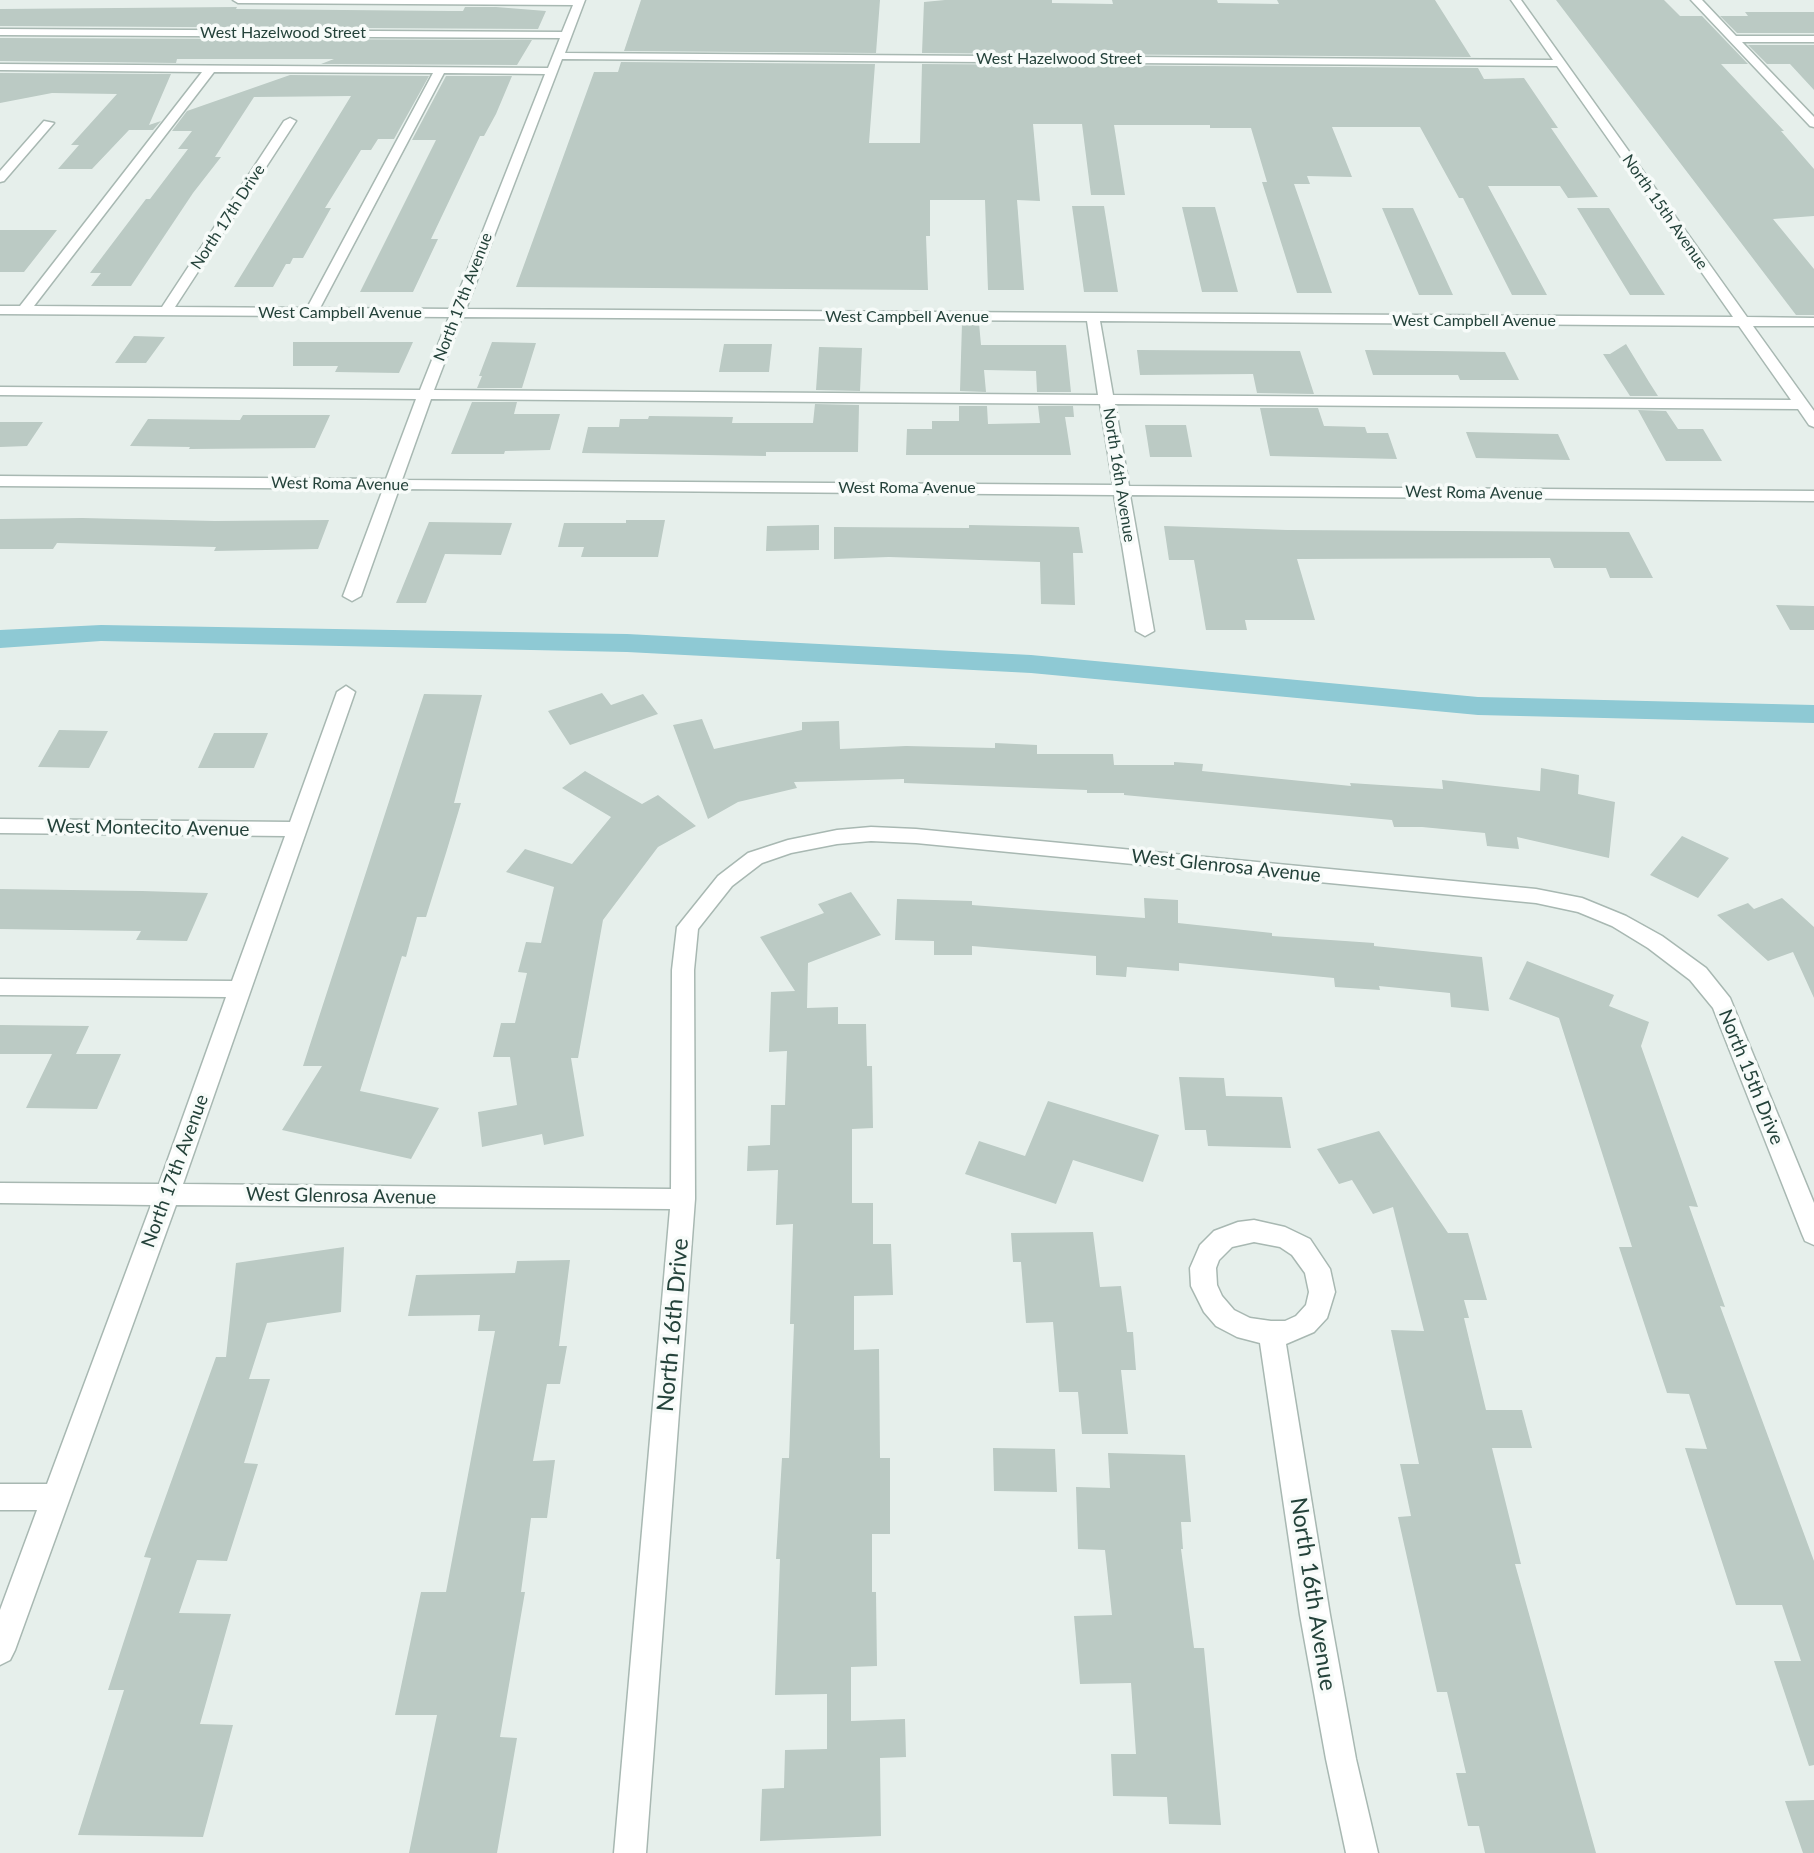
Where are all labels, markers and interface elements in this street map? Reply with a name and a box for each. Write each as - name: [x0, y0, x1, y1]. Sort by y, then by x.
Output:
- street label: West Hazelwood Street: [200, 23, 366, 43]
- street label: West Hazelwood Street: [976, 49, 1142, 69]
- street label: North 15th Avenue: [1618, 151, 1712, 273]
- street label: North 17th Drive: [187, 161, 269, 273]
- street label: North 17th Avenue: [430, 230, 496, 364]
- street label: West Campbell Avenue: [258, 303, 422, 323]
- street label: West Campbell Avenue: [825, 307, 989, 327]
- street label: West Campbell Avenue: [1392, 311, 1556, 331]
- street label: North 16th Avenue: [1099, 406, 1139, 544]
- street label: West Roma Avenue: [271, 473, 409, 495]
- street label: West Roma Avenue: [838, 478, 976, 498]
- street label: West Roma Avenue: [1405, 482, 1543, 504]
- street label: West Montecito Avenue: [46, 815, 250, 841]
- street label: West Glenrosa Avenue: [1130, 845, 1322, 887]
- street label: North 15th Drive: [1713, 1006, 1789, 1148]
- street label: North 17th Avenue: [137, 1091, 213, 1251]
- street label: West Glenrosa Avenue: [246, 1183, 436, 1209]
- street label: North 16th Drive: [652, 1237, 694, 1413]
- street label: North 16th Avenue: [1284, 1495, 1342, 1693]

